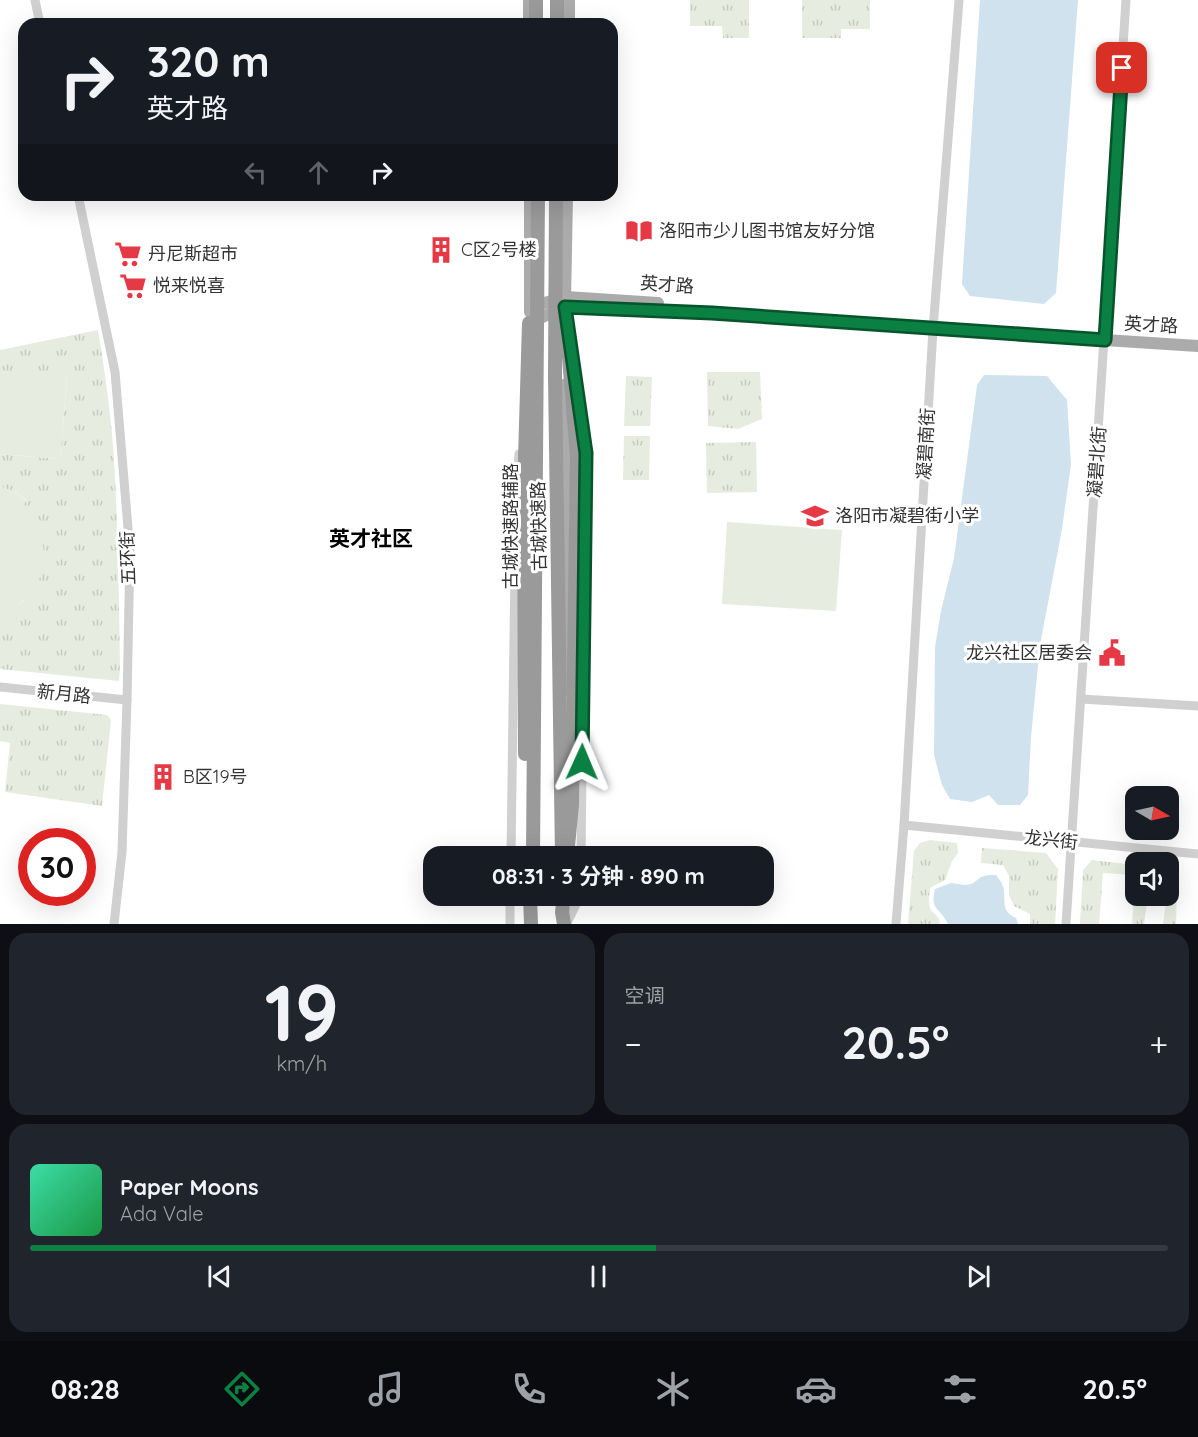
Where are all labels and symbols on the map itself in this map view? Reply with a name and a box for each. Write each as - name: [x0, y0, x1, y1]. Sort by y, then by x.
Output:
- pin: [1096, 42, 1147, 93]
- library icon: 洛阳市少儿图书馆友好分馆: [624, 216, 654, 246]
- place label: 洛阳市少儿图书馆友好分馆: [659, 219, 875, 242]
- building icon: C区2号楼: [426, 235, 456, 265]
- place label: C区2号楼: [461, 238, 537, 261]
- supermarket icon: 丹尼斯超市: [113, 239, 143, 269]
- place label: 丹尼斯超市: [148, 242, 238, 265]
- supermarket icon: 悦来悦喜: [118, 271, 148, 301]
- street label: 英才路: [639, 271, 695, 298]
- place label: 悦来悦喜: [153, 274, 225, 297]
- street label: 英才路: [1123, 312, 1179, 337]
- street label: 凝碧南街: [912, 407, 939, 481]
- street label: 凝碧北街: [1083, 425, 1110, 499]
- street label: 古城快速路辅路: [499, 463, 522, 589]
- street label: 古城快速路: [526, 481, 551, 571]
- school or university icon: 洛阳市凝碧街小学: [800, 501, 830, 531]
- place label: 洛阳市凝碧街小学: [835, 504, 979, 527]
- district label: 英才社区: [329, 525, 413, 551]
- street label: 五环街: [115, 531, 140, 585]
- public building icon: 龙兴社区居委会: [1097, 638, 1127, 668]
- place label: 龙兴社区居委会: [966, 641, 1092, 664]
- street label: 新月路: [36, 679, 92, 708]
- position arrow: [550, 730, 614, 794]
- building icon: B区19号: [148, 762, 178, 792]
- place label: B区19号: [183, 765, 247, 788]
- north arrow: [1125, 786, 1179, 840]
- street label: 龙兴街: [1023, 825, 1079, 854]
- speed limit sign: 30: [18, 828, 96, 906]

